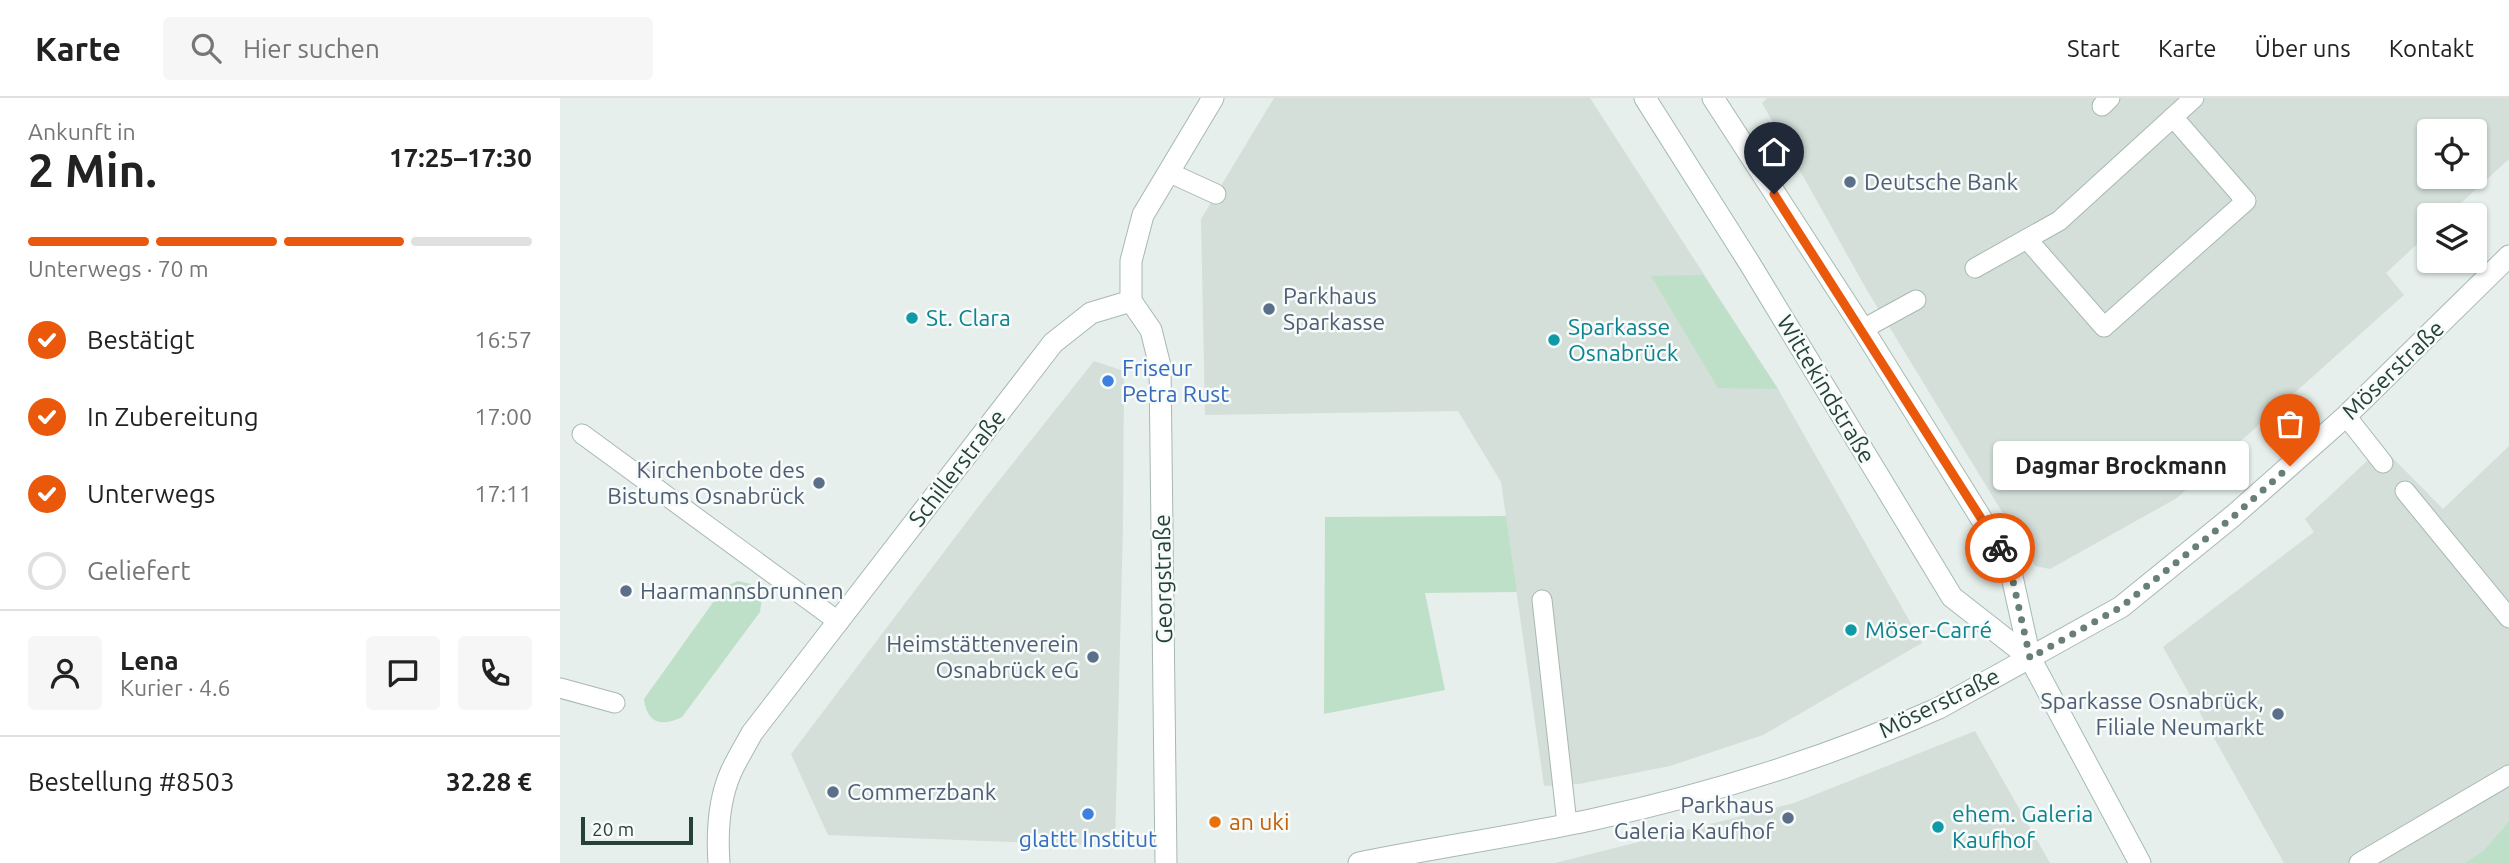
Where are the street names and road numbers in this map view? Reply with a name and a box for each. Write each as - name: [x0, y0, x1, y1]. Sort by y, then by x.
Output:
- street label: Wittekindstraße: [1772, 310, 1880, 467]
- street label: Möserstraße: [2337, 315, 2448, 424]
- street label: Schillerstraße: [903, 404, 1010, 531]
- street label: Georgstraße: [1149, 514, 1176, 644]
- street label: Möserstraße: [1874, 663, 2003, 742]

